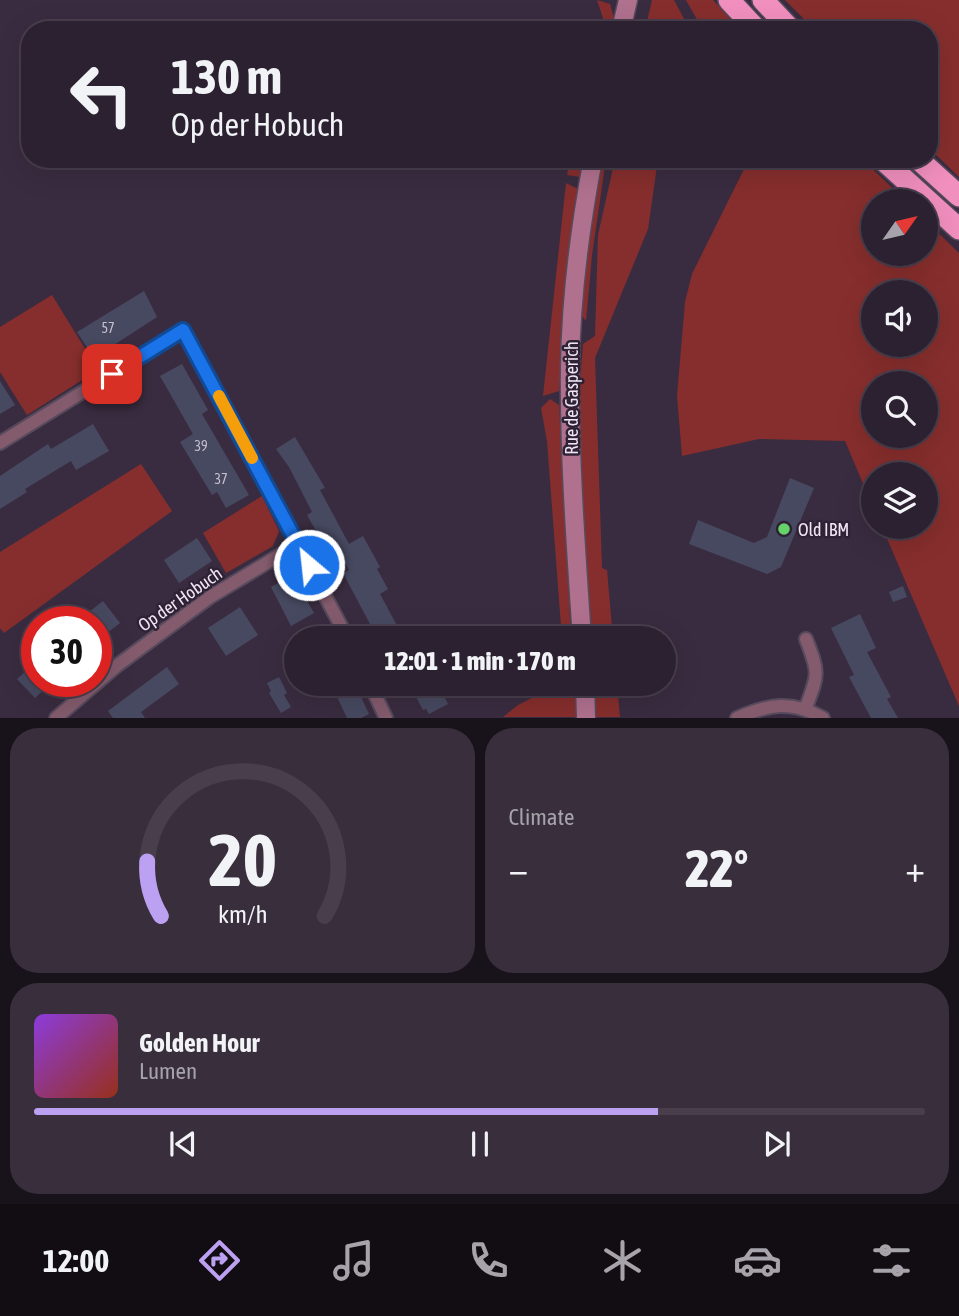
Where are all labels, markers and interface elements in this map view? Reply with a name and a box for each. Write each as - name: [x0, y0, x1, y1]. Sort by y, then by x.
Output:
- text: 130 m: [171, 48, 282, 104]
- icon: left: [56, 49, 147, 140]
- text: Op der Hobuch: [171, 106, 344, 143]
- north arrow: [861, 189, 938, 266]
- map controls: [861, 189, 938, 539]
- button: sound: [861, 280, 938, 357]
- house number: 57: [101, 320, 115, 336]
- street label: Rue de Gasperich: [561, 341, 582, 455]
- pin: [82, 344, 142, 404]
- icon: arrive: [93, 355, 131, 393]
- button: search: [861, 371, 938, 448]
- house number: 39: [194, 438, 208, 454]
- button: layers: [861, 462, 938, 539]
- house number: 37: [214, 471, 228, 487]
- place label: Old IBM: [798, 519, 849, 540]
- marker: Old IBM: [776, 521, 792, 537]
- position arrow: [272, 528, 346, 602]
- street label: Op der Hobuch: [134, 562, 226, 636]
- speed limit sign: 30: [21, 606, 112, 697]
- text: 12:01 · 1 min · 170 m: [384, 646, 576, 676]
- text: Climate: [509, 804, 574, 830]
- text: 20: [208, 819, 276, 902]
- text: 22°: [685, 838, 748, 898]
- text: −: [509, 847, 528, 890]
- text: +: [905, 847, 925, 890]
- text: km/h: [217, 900, 267, 928]
- text: Golden Hour: [139, 1028, 259, 1058]
- text: Lumen: [139, 1058, 197, 1084]
- icon: previous: [164, 1125, 202, 1163]
- icon: pause: [461, 1125, 499, 1163]
- icon: next: [758, 1125, 796, 1163]
- icon: directions: [195, 1236, 244, 1285]
- icon: music: [329, 1236, 378, 1285]
- icon: phone: [464, 1236, 513, 1285]
- icon: climate: [598, 1236, 647, 1285]
- icon: car: [733, 1236, 782, 1285]
- icon: filters: [867, 1236, 916, 1285]
- text: 12:00: [43, 1242, 109, 1279]

